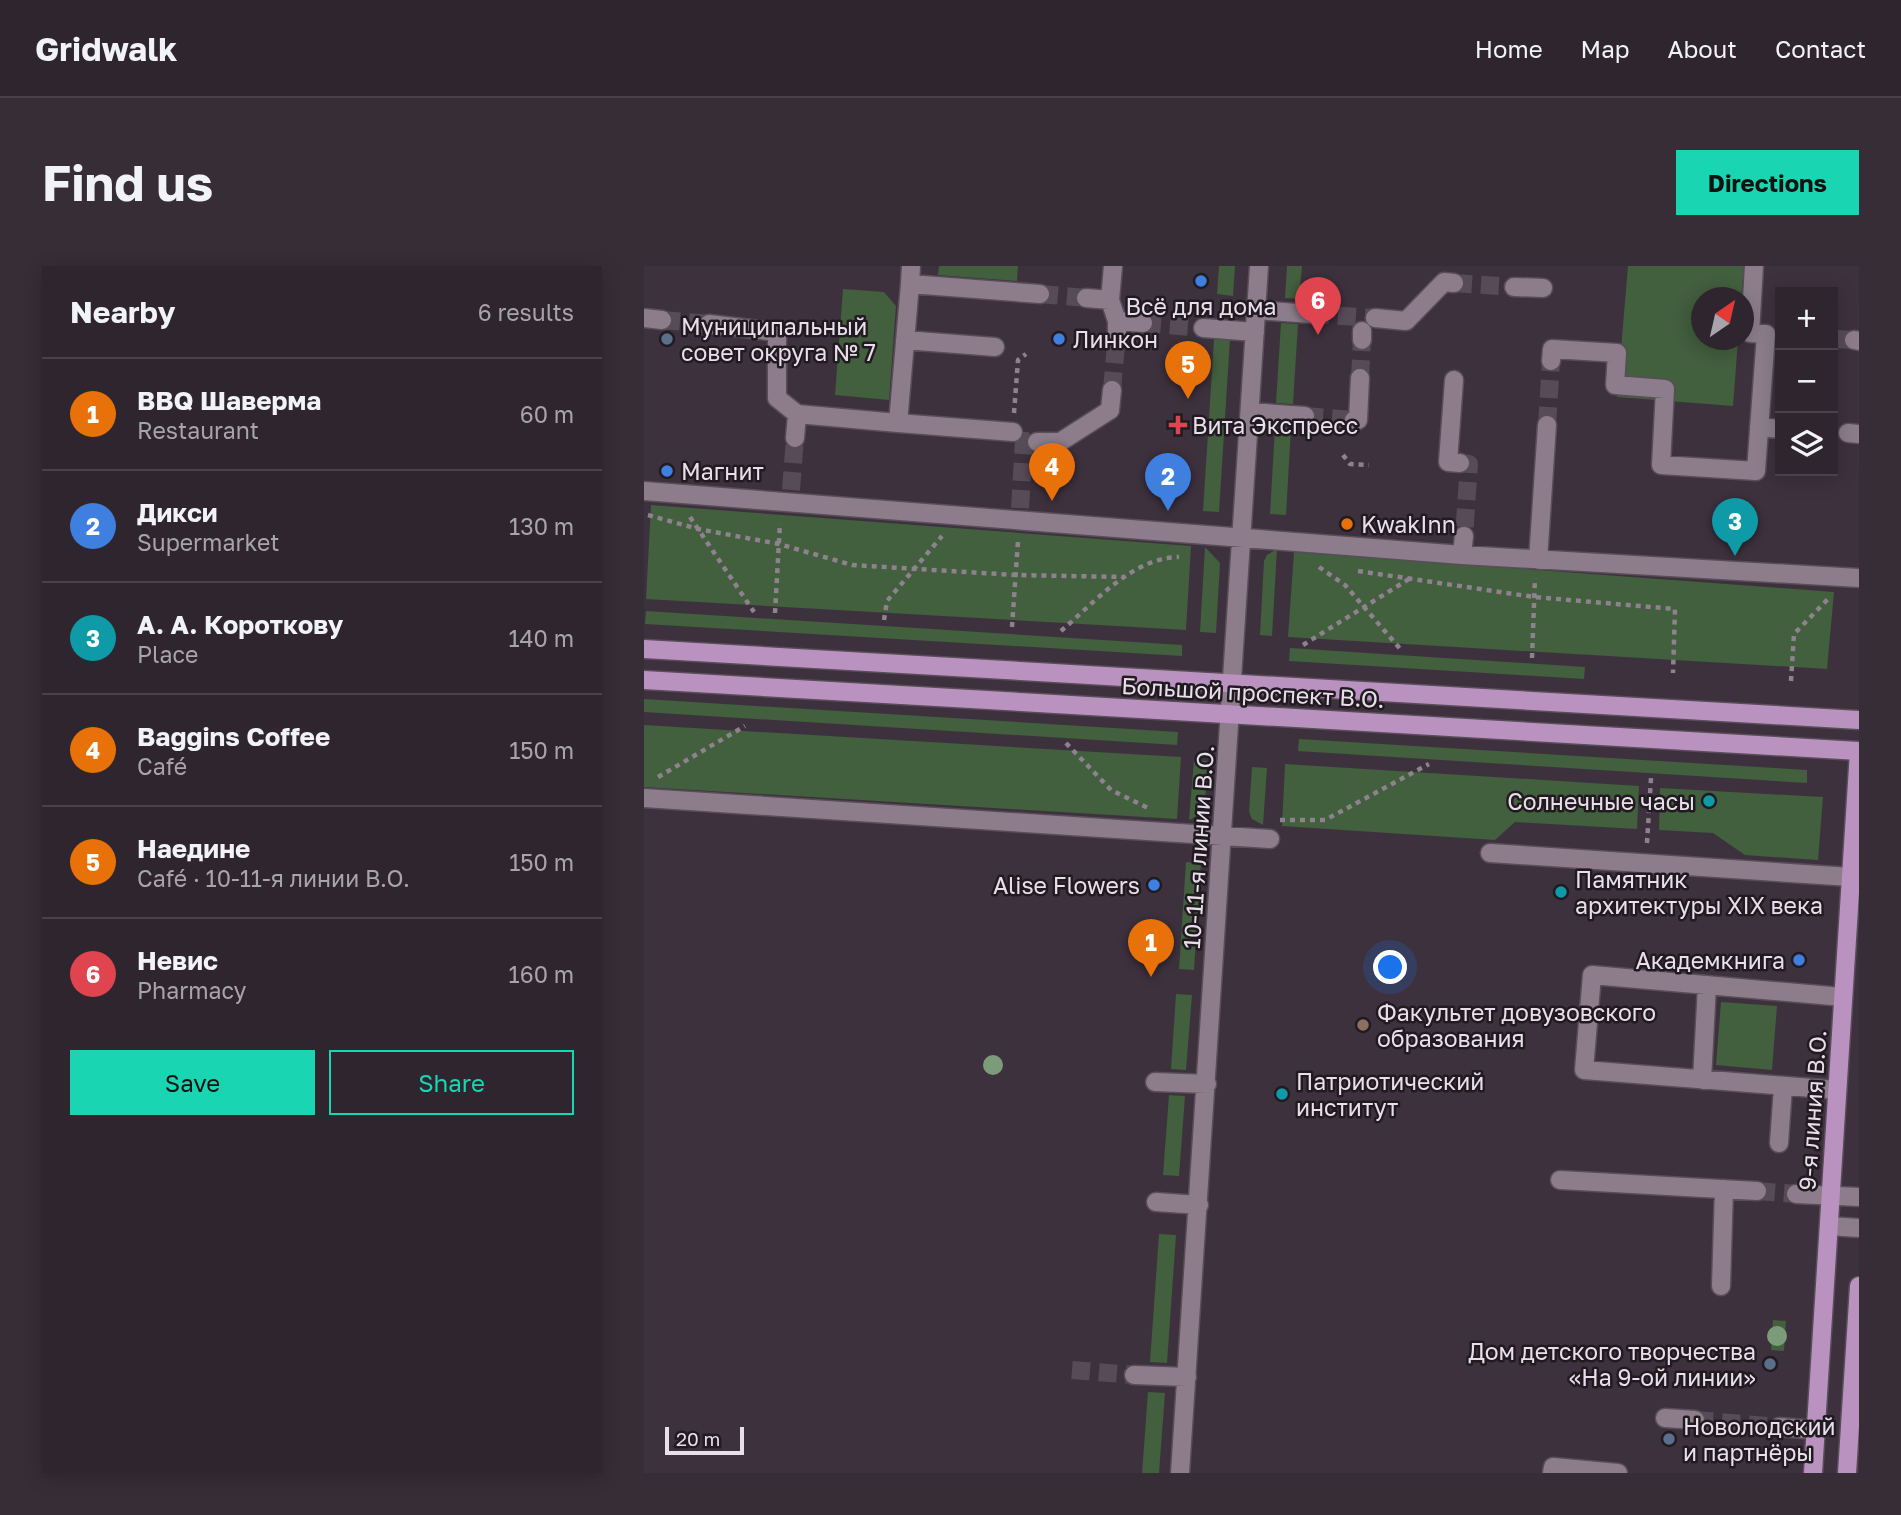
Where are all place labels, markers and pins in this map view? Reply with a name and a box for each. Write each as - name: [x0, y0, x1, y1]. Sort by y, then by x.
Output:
- marker: Всё для дома: [1193, 273, 1209, 289]
- pin: 6: [1295, 277, 1341, 335]
- place label: Всё для дома: [1126, 292, 1277, 320]
- place label: Муниципальный совет округа № 7: [681, 312, 876, 366]
- place label: Линкон: [1073, 325, 1158, 353]
- marker: Муниципальный совет округа № 7: [659, 331, 675, 347]
- marker: Линкон: [1051, 331, 1067, 347]
- pin: 5: [1165, 341, 1211, 399]
- place label: Вита Экспресс: [1192, 411, 1358, 439]
- marker: Вита Экспресс: [1170, 417, 1186, 433]
- pin: 4: [1029, 443, 1075, 501]
- pin: 2: [1145, 453, 1191, 511]
- place label: Магнит: [681, 457, 764, 485]
- marker: Магнит: [659, 463, 675, 479]
- pin: 3: [1712, 498, 1758, 556]
- place label: KwakInn: [1361, 510, 1456, 538]
- marker: KwakInn: [1339, 516, 1355, 532]
- place label: Солнечные часы: [1507, 787, 1695, 815]
- marker: Солнечные часы: [1701, 793, 1717, 809]
- place label: Памятник архитектуры XIX века: [1575, 865, 1823, 919]
- place label: Alise Flowers: [993, 871, 1140, 899]
- marker: Alise Flowers: [1146, 877, 1162, 893]
- marker: Памятник архитектуры XIX века: [1553, 884, 1569, 900]
- pin: 1: [1128, 919, 1174, 977]
- place label: Академкнига: [1635, 946, 1785, 974]
- marker: Академкнига: [1791, 952, 1807, 968]
- place label: Факультет довузовского образования: [1377, 998, 1656, 1052]
- marker: Факультет довузовского образования: [1355, 1017, 1371, 1033]
- place label: Патриотический институт: [1296, 1067, 1484, 1121]
- marker: Патриотический институт: [1274, 1086, 1290, 1102]
- place label: Дом детского творчества «На 9-ой линии»: [1468, 1337, 1756, 1391]
- marker: Дом детского творчества «На 9-ой линии»: [1762, 1356, 1778, 1372]
- place label: Новолодский и партнёры: [1683, 1412, 1836, 1466]
- marker: Новолодский и партнёры: [1661, 1431, 1677, 1447]

